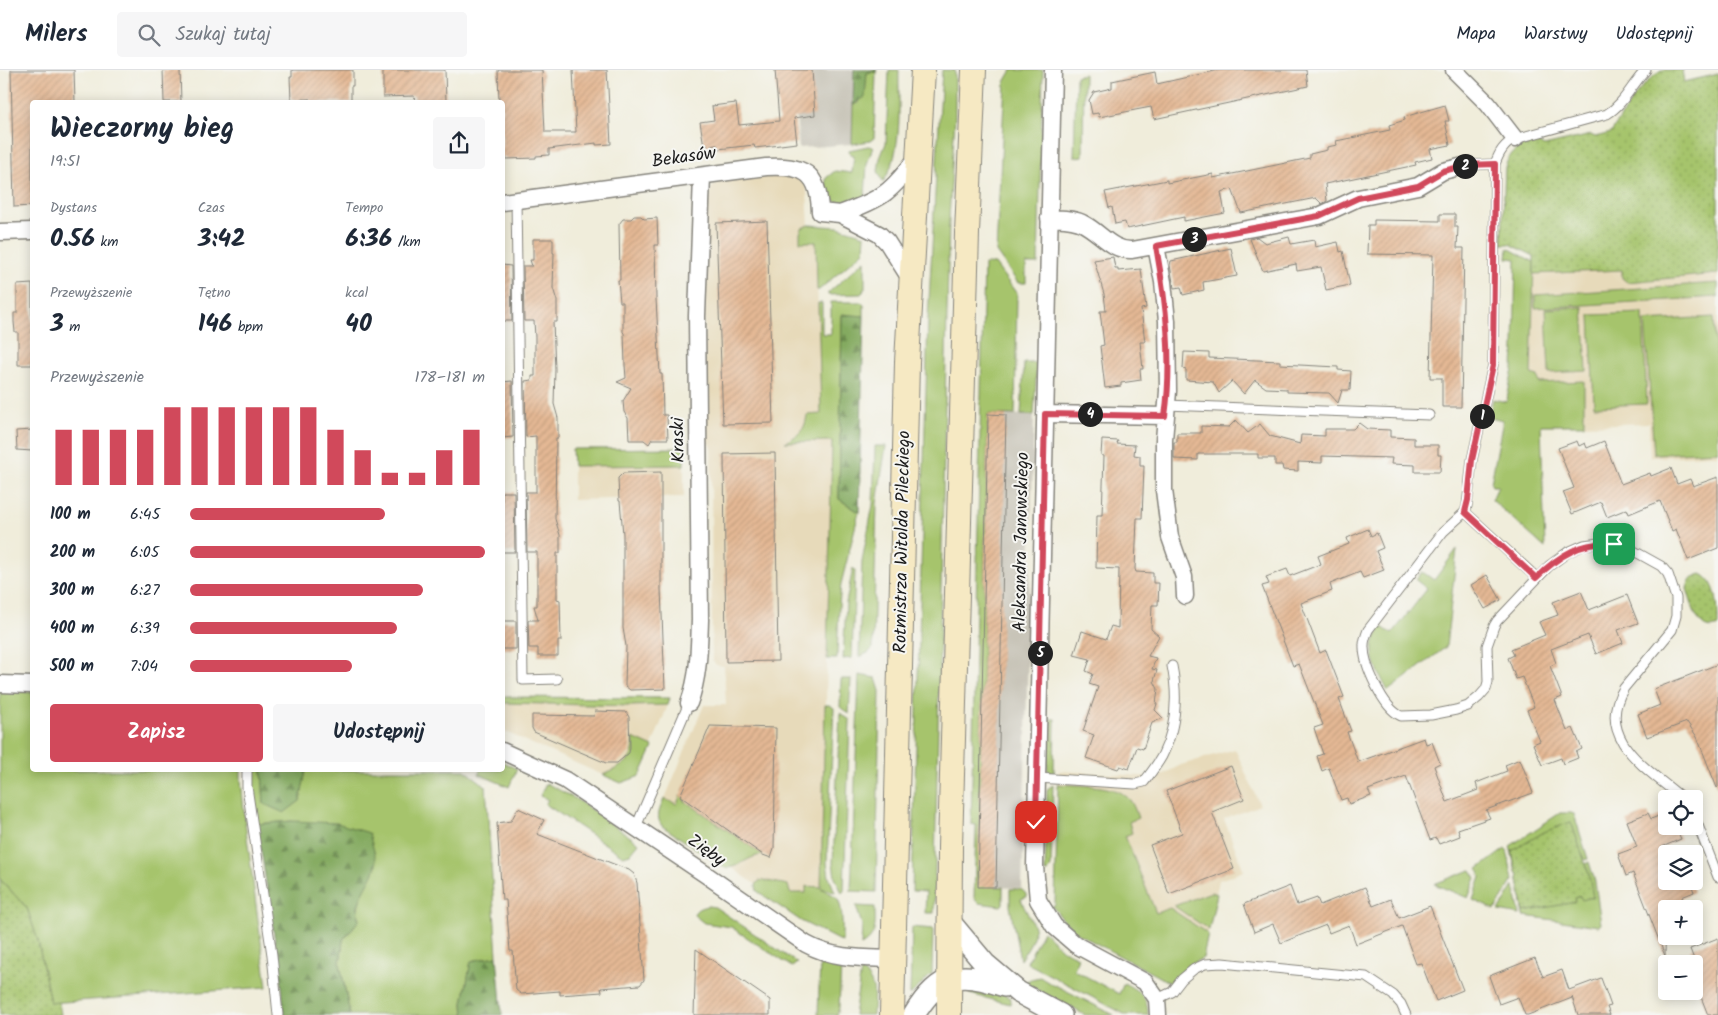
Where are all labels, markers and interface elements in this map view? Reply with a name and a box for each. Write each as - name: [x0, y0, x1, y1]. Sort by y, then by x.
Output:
- search box: [117, 12, 467, 57]
- text: Milers: [25, 15, 87, 54]
- text: Szukaj tutaj: [175, 20, 271, 50]
- text: Mapa: [1456, 20, 1496, 49]
- text: Warstwy: [1524, 20, 1588, 49]
- text: Udostępnij: [1616, 20, 1693, 49]
- icon: search: [135, 21, 163, 49]
- text: Wieczorny bieg: [50, 107, 234, 152]
- button: share: [433, 117, 485, 169]
- street label: Bekasów: [650, 139, 719, 177]
- text: 19:51: [50, 149, 80, 174]
- pin: 2: [1452, 154, 1478, 178]
- text: 2: [1461, 155, 1470, 177]
- text: Dystans: [50, 197, 97, 219]
- text: Czas: [198, 197, 225, 219]
- text: Tempo: [345, 197, 383, 219]
- text: 0.56: [50, 219, 95, 259]
- text: 3:42: [198, 219, 246, 259]
- text: 6:36: [345, 219, 392, 259]
- pin: 3: [1182, 226, 1206, 252]
- text: 3: [1191, 228, 1198, 250]
- text: km: [95, 231, 118, 253]
- text: /km: [392, 231, 421, 253]
- text: Przewyższenie: [50, 282, 132, 304]
- text: Tętno: [198, 282, 231, 304]
- text: kcal: [345, 282, 368, 304]
- text: 3: [50, 304, 64, 344]
- text: 146: [198, 304, 232, 344]
- text: 40: [345, 304, 372, 344]
- text: m: [64, 316, 80, 338]
- text: bpm: [232, 316, 263, 338]
- text: Przewyższenie: [50, 365, 144, 390]
- text: 178–181 m: [414, 365, 485, 390]
- pin: 4: [1078, 402, 1102, 426]
- text: 4: [1087, 403, 1094, 425]
- pin: 1: [1470, 404, 1494, 428]
- text: 1: [1480, 405, 1485, 427]
- street label: Kraski: [664, 416, 694, 463]
- street label: Rotmistrza Witolda Pileckiego: [887, 430, 919, 654]
- street label: Aleksandra Janowskiego: [1006, 452, 1038, 632]
- text: 100 m: [50, 502, 91, 527]
- text: 6:45: [130, 502, 160, 527]
- pin: [1593, 523, 1635, 565]
- icon: arrive: [1600, 530, 1628, 558]
- text: 200 m: [50, 540, 95, 565]
- text: 6:05: [130, 540, 159, 565]
- text: 300 m: [50, 578, 94, 603]
- text: 6:27: [130, 578, 160, 603]
- text: 400 m: [50, 616, 94, 641]
- text: 6:39: [130, 616, 160, 641]
- pin: 5: [1028, 640, 1052, 666]
- text: 5: [1037, 642, 1044, 664]
- text: 500 m: [50, 654, 94, 679]
- text: 7:04: [130, 654, 158, 679]
- button: Zapisz: [50, 704, 263, 762]
- button: Udostępnij: [273, 704, 485, 762]
- map controls: [1658, 790, 1703, 1000]
- button: locate: [1658, 790, 1703, 835]
- pin: [1015, 801, 1057, 843]
- icon: check: [1022, 808, 1050, 836]
- street label: Zięby: [681, 827, 732, 875]
- button: layers: [1658, 845, 1703, 890]
- button: +: [1658, 900, 1703, 945]
- button: −: [1658, 955, 1703, 1000]

